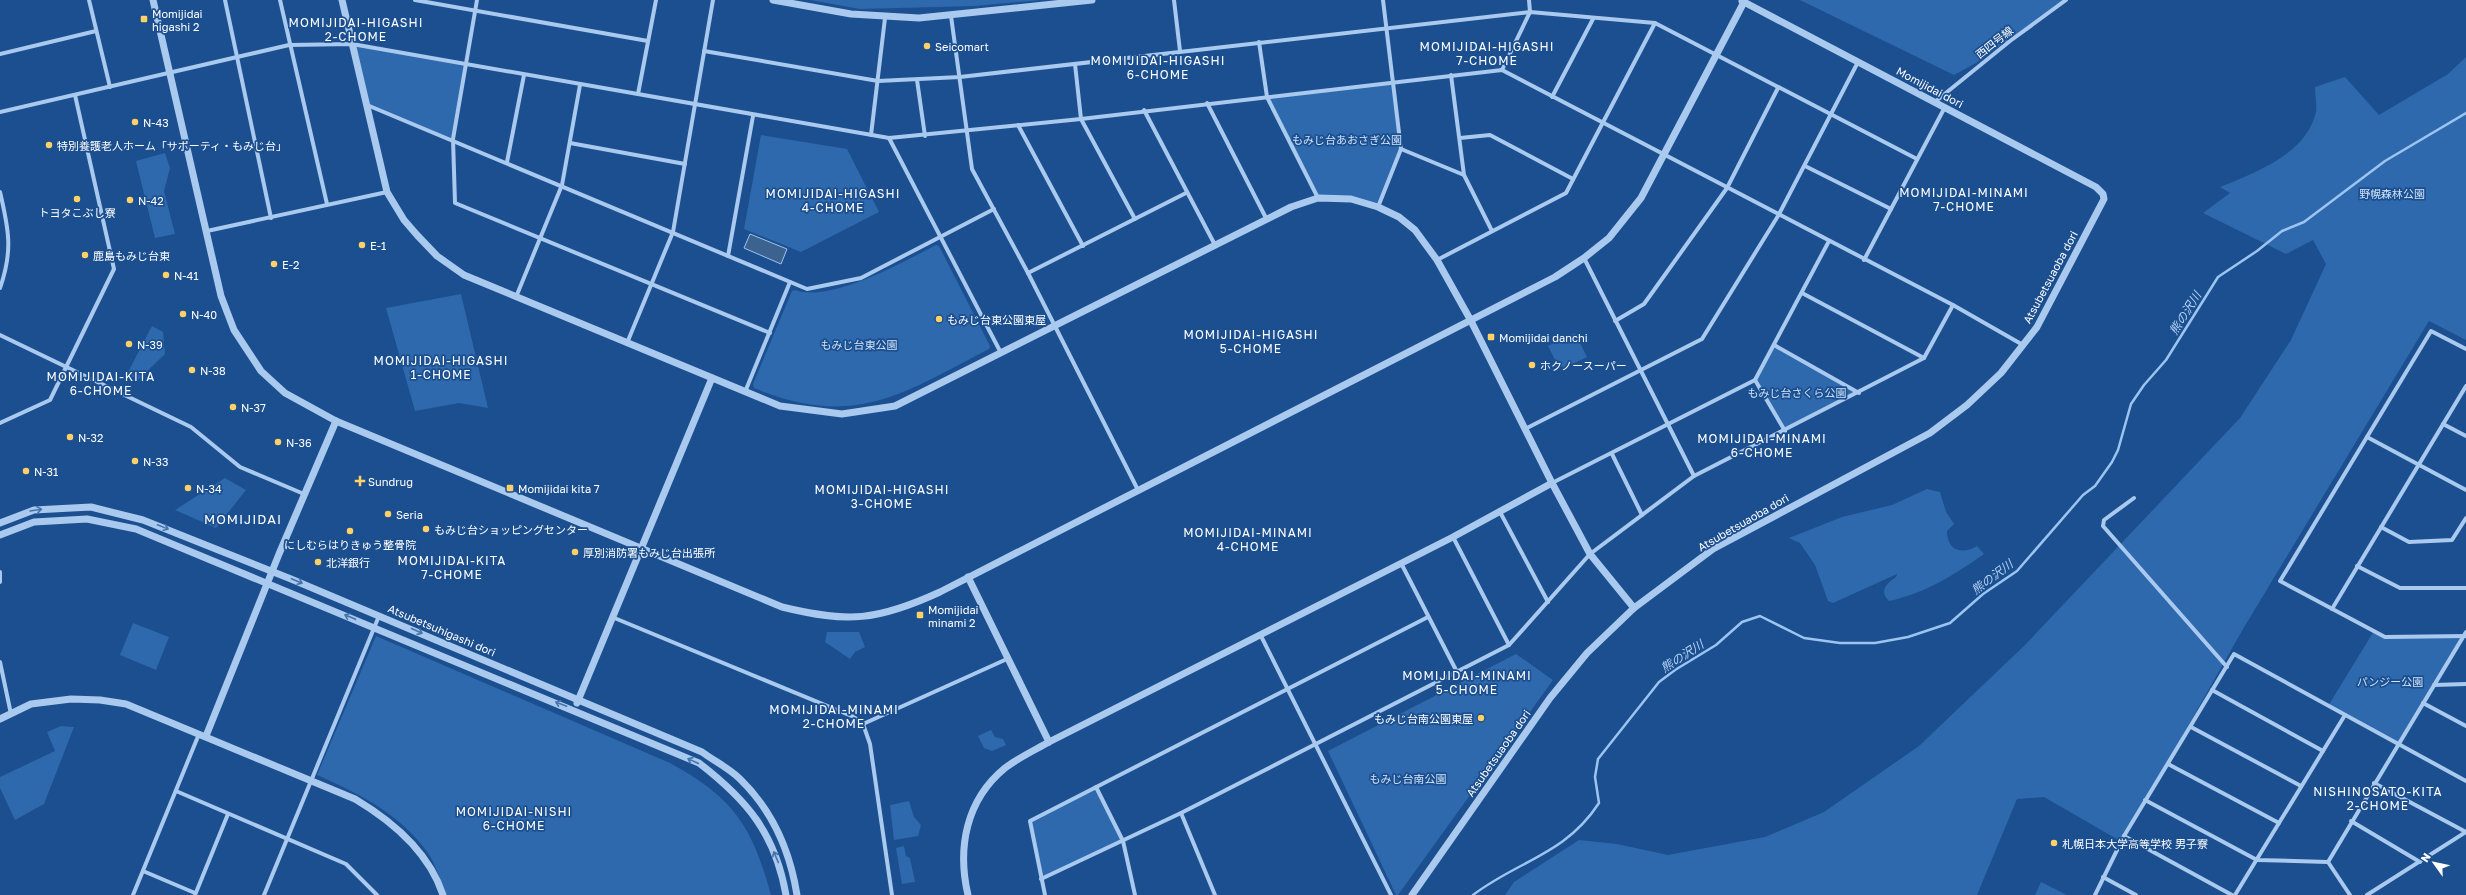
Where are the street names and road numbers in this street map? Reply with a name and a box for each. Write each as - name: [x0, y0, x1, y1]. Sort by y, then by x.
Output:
- street label: 西四号線: [1973, 23, 2015, 61]
- street label: Momijidai dori: [1894, 64, 1966, 110]
- street label: Atsubetsuaoba dori: [2020, 228, 2080, 326]
- street label: Atsubetsuaoba dori: [1695, 491, 1791, 553]
- street label: Atsubetsuhigashi dori: [386, 601, 498, 659]
- street label: Atsubetsuaoba dori: [1463, 707, 1533, 799]

